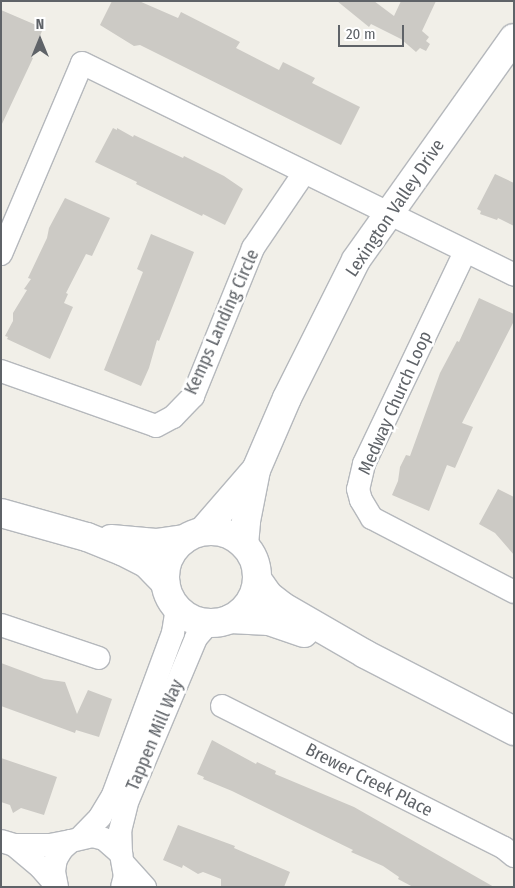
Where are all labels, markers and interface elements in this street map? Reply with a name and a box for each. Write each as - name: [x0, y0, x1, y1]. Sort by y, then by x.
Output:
- north arrow: [15, 15, 65, 65]
- scale bar: [340, 15, 406, 47]
- text: N: [36, 16, 44, 33]
- text: 20 m: [346, 25, 376, 43]
- street label: Lexington Valley Drive: [341, 135, 449, 281]
- street label: Kemps Landing Circle: [180, 246, 264, 398]
- street label: Medway Church Loop: [354, 328, 436, 478]
- street label: Tappen Mill Way: [122, 676, 188, 794]
- street label: Brewer Creek Place: [302, 739, 436, 821]

